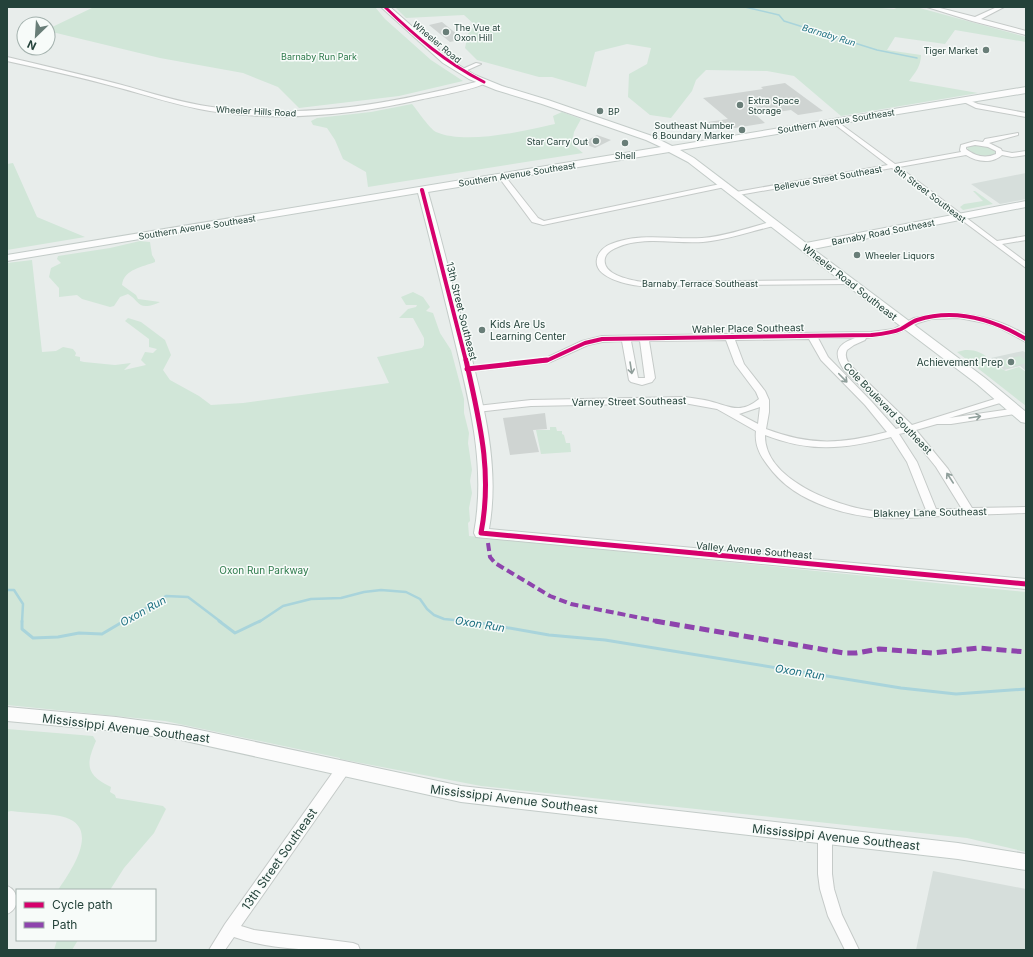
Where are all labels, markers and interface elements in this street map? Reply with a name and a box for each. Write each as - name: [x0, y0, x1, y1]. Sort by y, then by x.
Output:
- north arrow: [16, 16, 56, 56]
- street label: Wheeler Road: [411, 19, 463, 65]
- place label: The Vue at Oxon Hill: [454, 22, 500, 43]
- water label: Barnaby Run: [801, 22, 857, 48]
- marker: The Vue at Oxon Hill: [441, 27, 451, 37]
- text: N: [25, 37, 39, 53]
- place label: Tiger Market: [924, 45, 978, 56]
- marker: Tiger Market: [981, 45, 991, 55]
- park label: Barnaby Run Park: [281, 51, 357, 62]
- place label: Extra Space Storage: [748, 95, 799, 116]
- marker: Extra Space Storage: [735, 100, 745, 110]
- street label: Wheeler Hills Road: [216, 103, 296, 119]
- marker: BP: [595, 106, 605, 116]
- place label: BP: [608, 106, 620, 117]
- street label: Southern Avenue Southeast: [777, 106, 895, 136]
- place label: Southeast Number 6 Boundary Marker: [652, 120, 735, 141]
- marker: Southeast Number 6 Boundary Marker: [737, 125, 747, 135]
- place label: Star Carry Out: [527, 136, 588, 147]
- marker: Star Carry Out: [591, 136, 601, 146]
- marker: Shell: [620, 138, 630, 148]
- place label: Shell: [615, 150, 635, 161]
- street label: Southern Avenue Southeast: [458, 159, 576, 189]
- street label: Bellevue Street Southeast: [773, 163, 883, 193]
- street label: 9th Street Southeast: [892, 163, 968, 225]
- street label: Southern Avenue Southeast: [138, 212, 256, 242]
- street label: Barnaby Road Southeast: [830, 217, 936, 247]
- street label: Wheeler Road Southeast: [800, 241, 900, 323]
- marker: Wheeler Liquors: [852, 250, 862, 260]
- place label: Wheeler Liquors: [865, 250, 935, 261]
- street label: 13th Street Southeast: [444, 261, 480, 362]
- street label: Barnaby Terrace Southeast: [642, 278, 758, 289]
- place label: Kids Are Us Learning Center: [490, 318, 566, 342]
- street label: Wahler Place Southeast: [692, 321, 805, 335]
- marker: Kids Are Us Learning Center: [477, 325, 487, 335]
- place label: Achievement Prep: [917, 356, 1003, 368]
- marker: Achievement Prep: [1006, 357, 1016, 367]
- street label: Cole Boulevard Southeast: [841, 360, 935, 457]
- one-way arrow: [628, 361, 636, 374]
- one-way arrow: [838, 373, 848, 383]
- street label: Varney Street Southeast: [572, 394, 687, 408]
- one-way arrow: [969, 413, 982, 421]
- one-way arrow: [946, 473, 954, 484]
- street label: Blakney Lane Southeast: [873, 505, 988, 519]
- street label: Valley Avenue Southeast: [695, 539, 813, 561]
- park label: Oxon Run Parkway: [219, 564, 309, 576]
- water label: Oxon Run: [118, 592, 169, 629]
- water label: Oxon Run: [454, 613, 507, 635]
- water label: Oxon Run: [774, 661, 827, 683]
- street label: Mississippi Avenue Southeast: [41, 710, 211, 746]
- street label: Mississippi Avenue Southeast: [429, 781, 599, 817]
- street label: 13th Street Southeast: [238, 805, 320, 913]
- street label: Mississippi Avenue Southeast: [751, 821, 921, 853]
- legend: [16, 889, 156, 941]
- text: Cycle path: [52, 897, 113, 912]
- text: Path: [52, 917, 77, 932]

